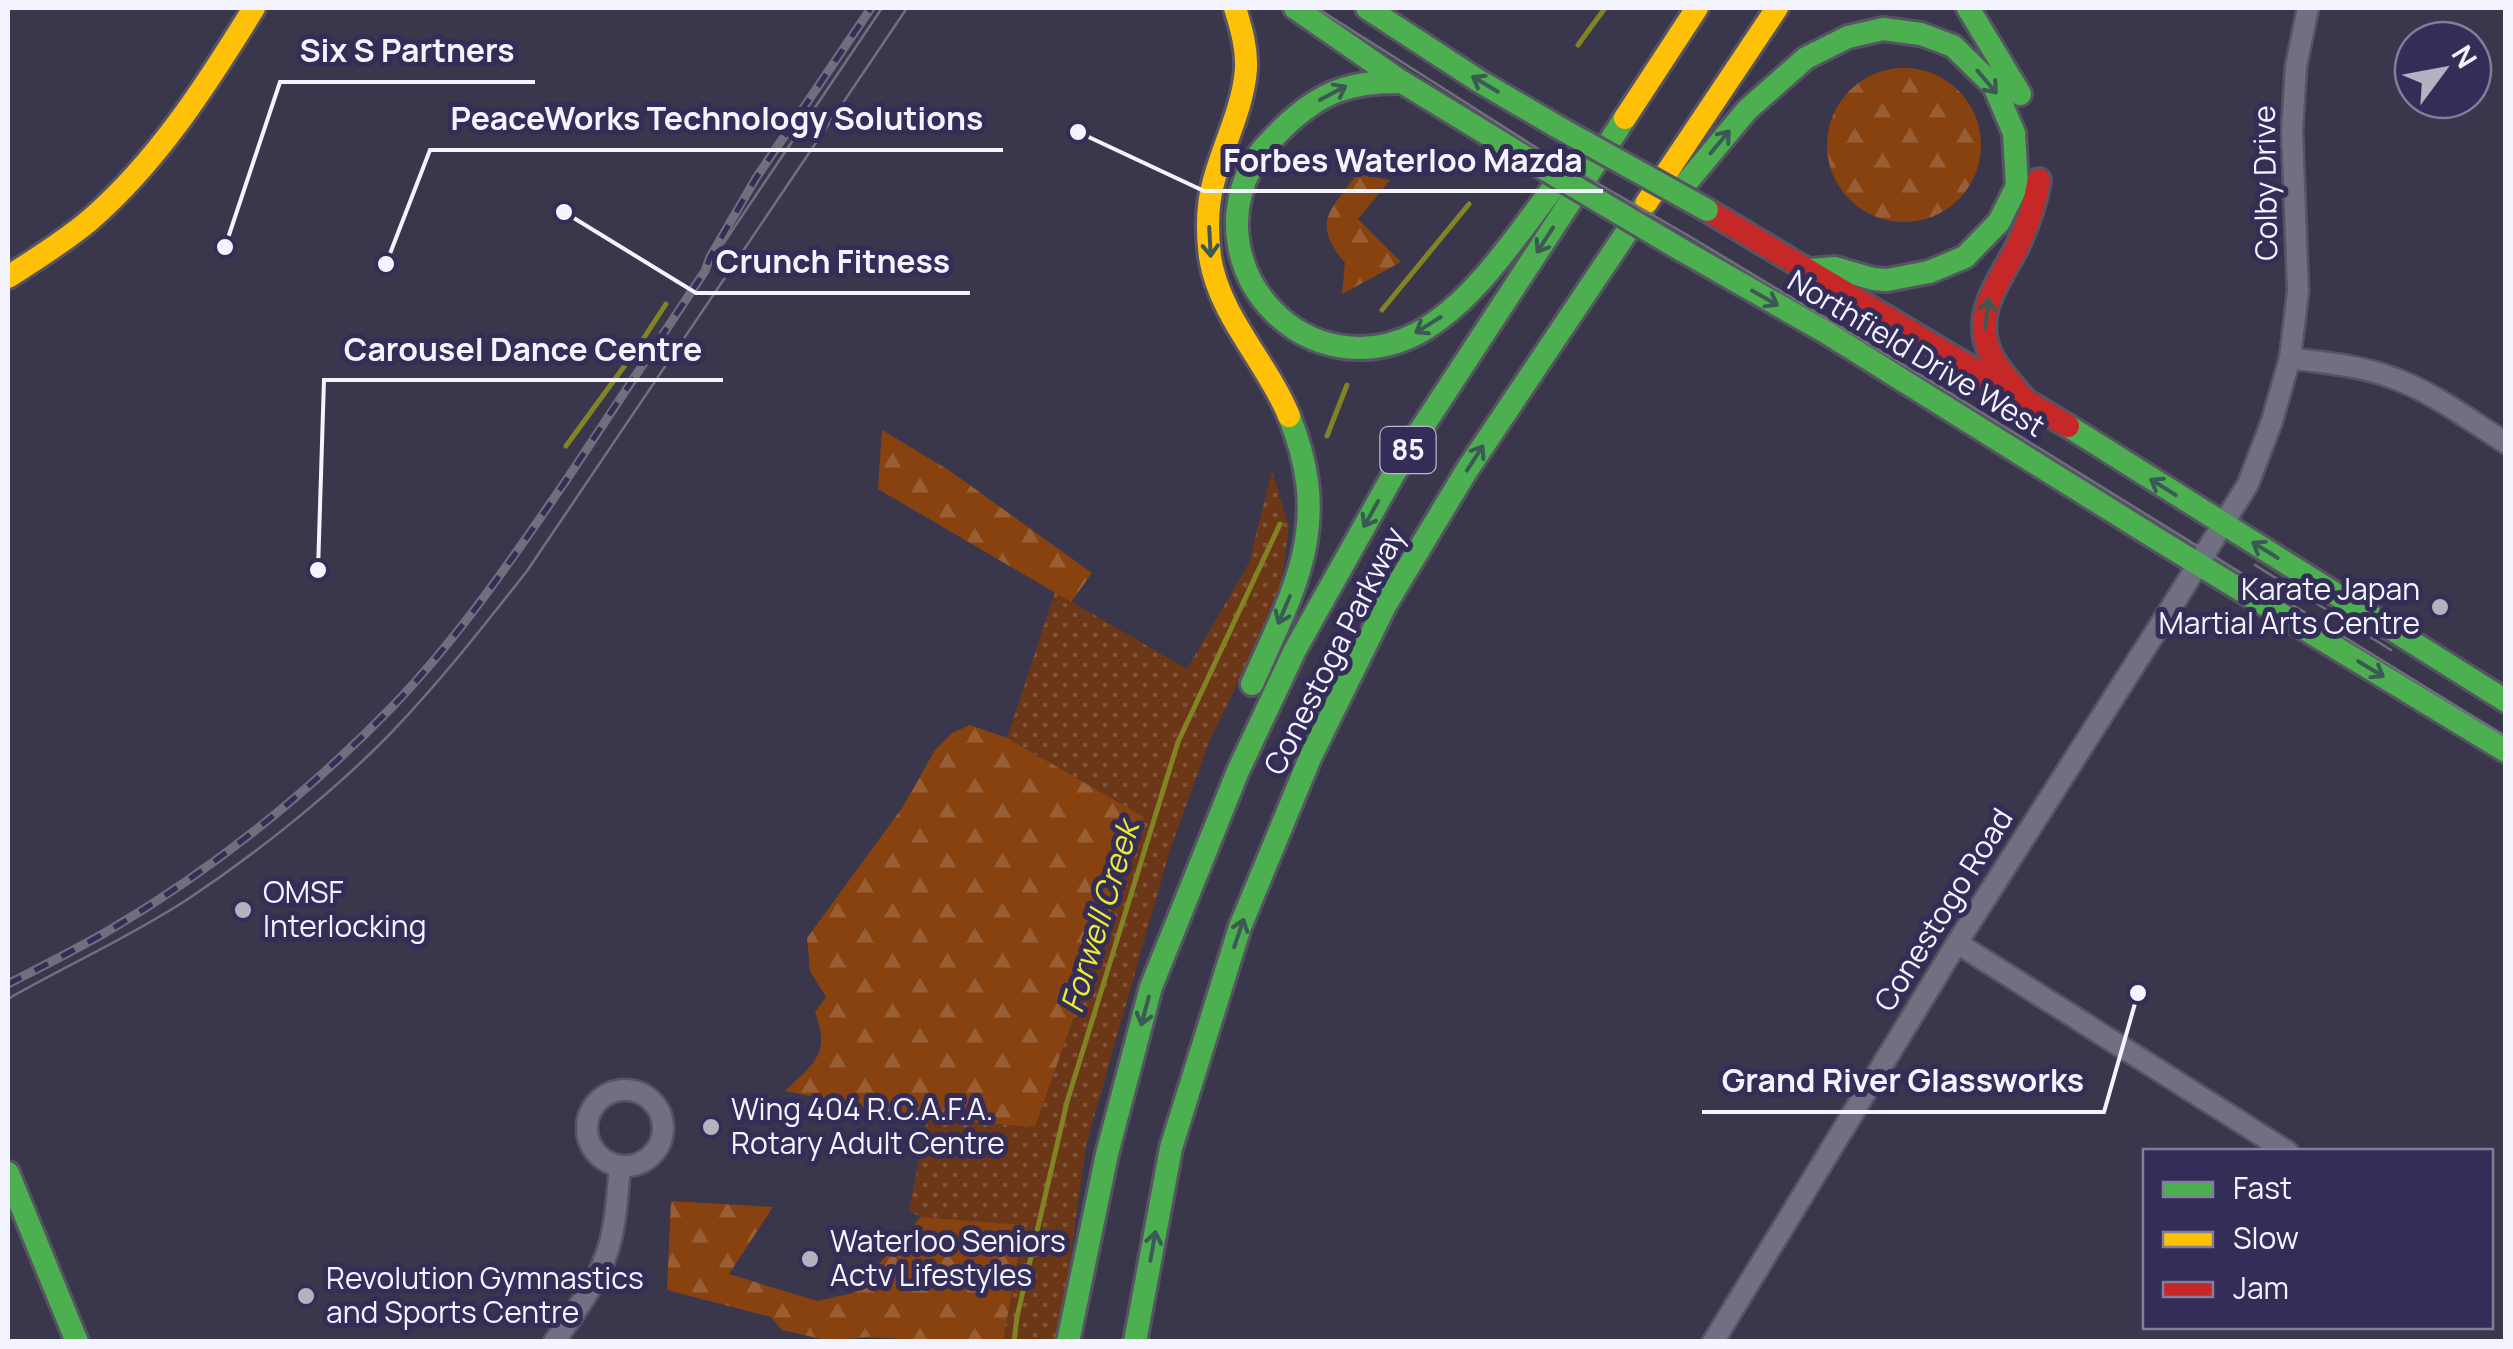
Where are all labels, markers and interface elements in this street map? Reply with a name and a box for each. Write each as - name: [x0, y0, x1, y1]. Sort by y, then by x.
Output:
- callout: Six S Partners: [280, 20, 535, 82]
- north arrow: [2393, 20, 2493, 120]
- text: Six S Partners: [299, 28, 515, 72]
- text: N: [2444, 38, 2486, 75]
- one-way arrow: [1975, 69, 1998, 94]
- one-way arrow: [1471, 74, 1500, 94]
- one-way arrow: [1317, 83, 1347, 102]
- callout: PeaceWorks Technology Solutions: [430, 88, 1003, 150]
- text: PeaceWorks Technology Solutions: [451, 96, 983, 140]
- street label: Colby Drive: [2243, 105, 2286, 261]
- callout: Forbes Waterloo Mazda: [1204, 129, 1603, 191]
- one-way arrow: [1708, 130, 1731, 155]
- text: Forbes Waterloo Mazda: [1223, 138, 1583, 182]
- one-way arrow: [1201, 225, 1220, 258]
- one-way arrow: [1535, 225, 1556, 253]
- callout: Crunch Fitness: [696, 231, 970, 293]
- text: Crunch Fitness: [716, 239, 950, 283]
- street label: Northfield Drive West: [1781, 260, 2053, 446]
- one-way arrow: [1750, 288, 1779, 308]
- one-way arrow: [1978, 298, 1997, 330]
- one-way arrow: [1414, 315, 1443, 335]
- callout: Carousel Dance Centre: [324, 318, 723, 380]
- text: Carousel Dance Centre: [344, 327, 702, 371]
- road number: 85: [1380, 427, 1436, 473]
- one-way arrow: [1465, 445, 1486, 473]
- one-way arrow: [2149, 477, 2178, 497]
- one-way arrow: [1361, 499, 1381, 528]
- street label: Conestoga Parkway: [1253, 519, 1414, 781]
- one-way arrow: [2251, 539, 2280, 560]
- place label: Karate Japan Martial Arts Centre: [2159, 568, 2420, 643]
- one-way arrow: [1273, 595, 1291, 625]
- marker: Karate Japan Martial Arts Centre: [2429, 596, 2451, 618]
- one-way arrow: [2356, 659, 2385, 679]
- street label: Conestogo Road: [1864, 800, 2022, 1018]
- water label: Forwell Creek: [1049, 812, 1150, 1018]
- place label: OMSF Interlocking: [263, 871, 426, 946]
- marker: OMSF Interlocking: [232, 899, 254, 921]
- one-way arrow: [1231, 917, 1249, 949]
- one-way arrow: [1134, 995, 1153, 1026]
- callout: Grand River Glassworks: [1702, 1050, 2104, 1112]
- text: Grand River Glassworks: [1722, 1058, 2084, 1102]
- place label: Wing 404 R.C.A.F.A. Rotary Adult Centre: [731, 1088, 1005, 1163]
- marker: Wing 404 R.C.A.F.A. Rotary Adult Centre: [700, 1116, 722, 1138]
- legend: [2143, 1149, 2493, 1329]
- text: Fast: [2233, 1167, 2292, 1208]
- text: Slow: [2233, 1217, 2299, 1258]
- place label: Waterloo Seniors Actv Lifestyles: [830, 1220, 1066, 1295]
- one-way arrow: [1144, 1230, 1163, 1262]
- marker: Waterloo Seniors Actv Lifestyles: [799, 1248, 821, 1270]
- place label: Revolution Gymnastics and Sports Centre: [326, 1257, 644, 1332]
- text: Jam: [2233, 1267, 2289, 1308]
- marker: Revolution Gymnastics and Sports Centre: [295, 1285, 317, 1307]

